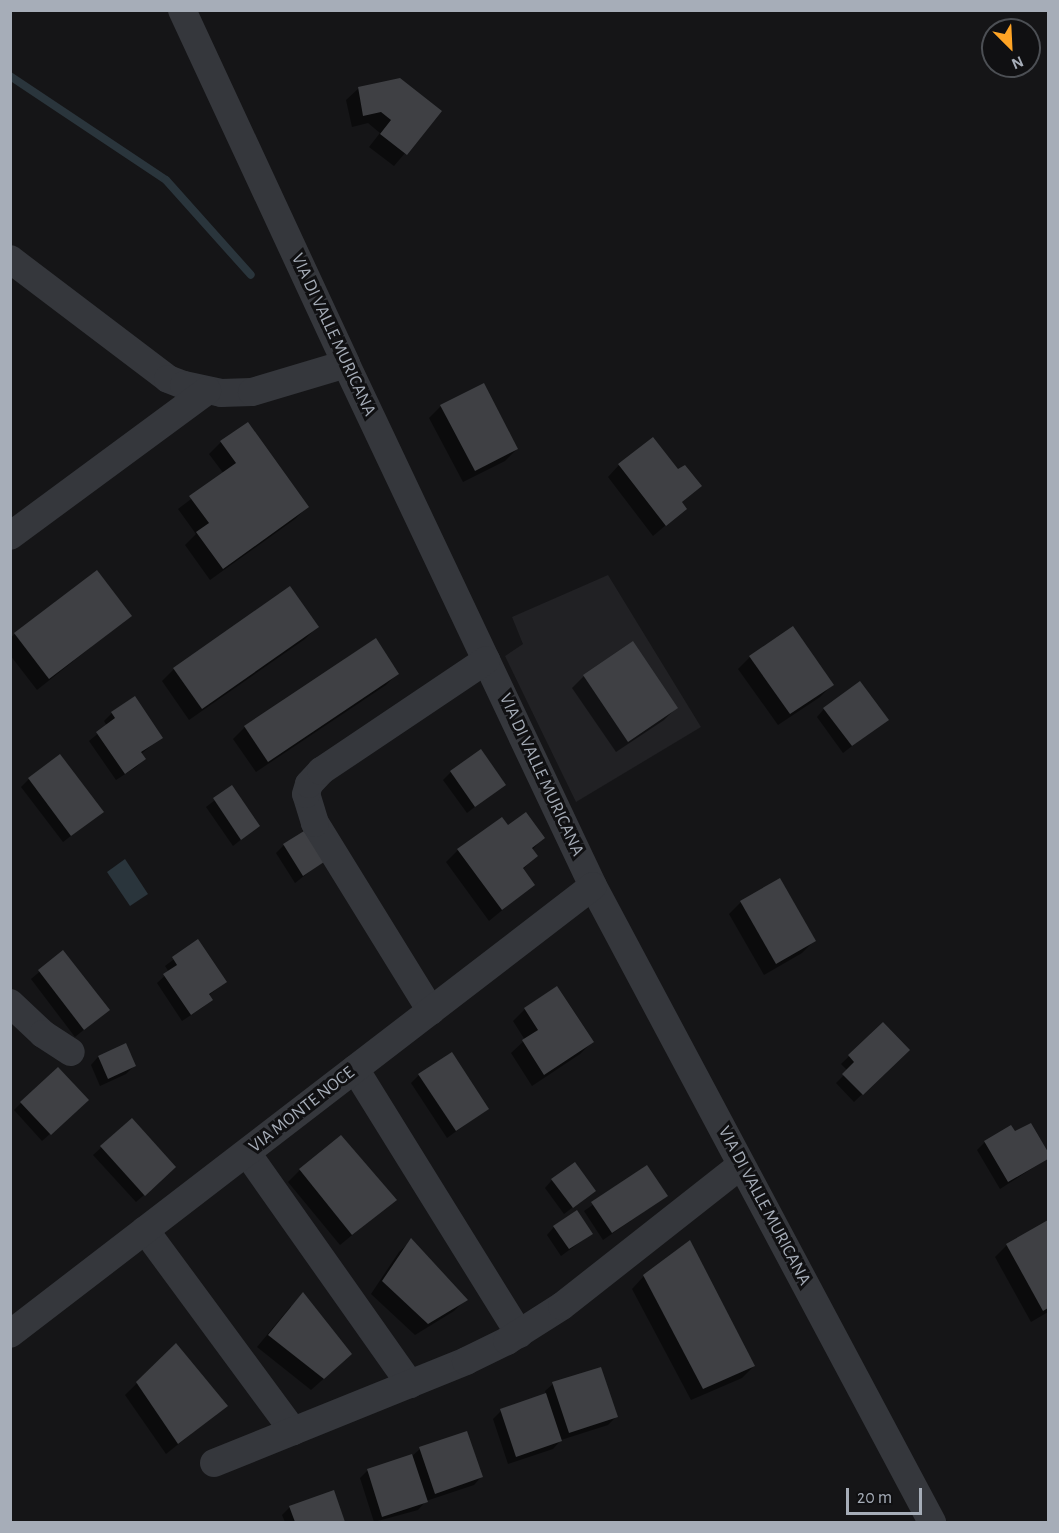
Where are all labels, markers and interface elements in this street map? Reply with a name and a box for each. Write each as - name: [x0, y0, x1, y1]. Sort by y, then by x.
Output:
- north arrow: [981, 18, 1041, 78]
- text: N: [1009, 53, 1026, 72]
- street label: VIA DI VALLE MURICANA: [286, 250, 380, 420]
- street label: VIA DI VALLE MURICANA: [494, 690, 588, 860]
- street label: VIA MONTE NOCE: [245, 1062, 359, 1158]
- street label: VIA DI VALLE MURICANA: [713, 1123, 815, 1289]
- scale bar: [849, 1476, 926, 1514]
- text: 20 m: [857, 1489, 892, 1507]

